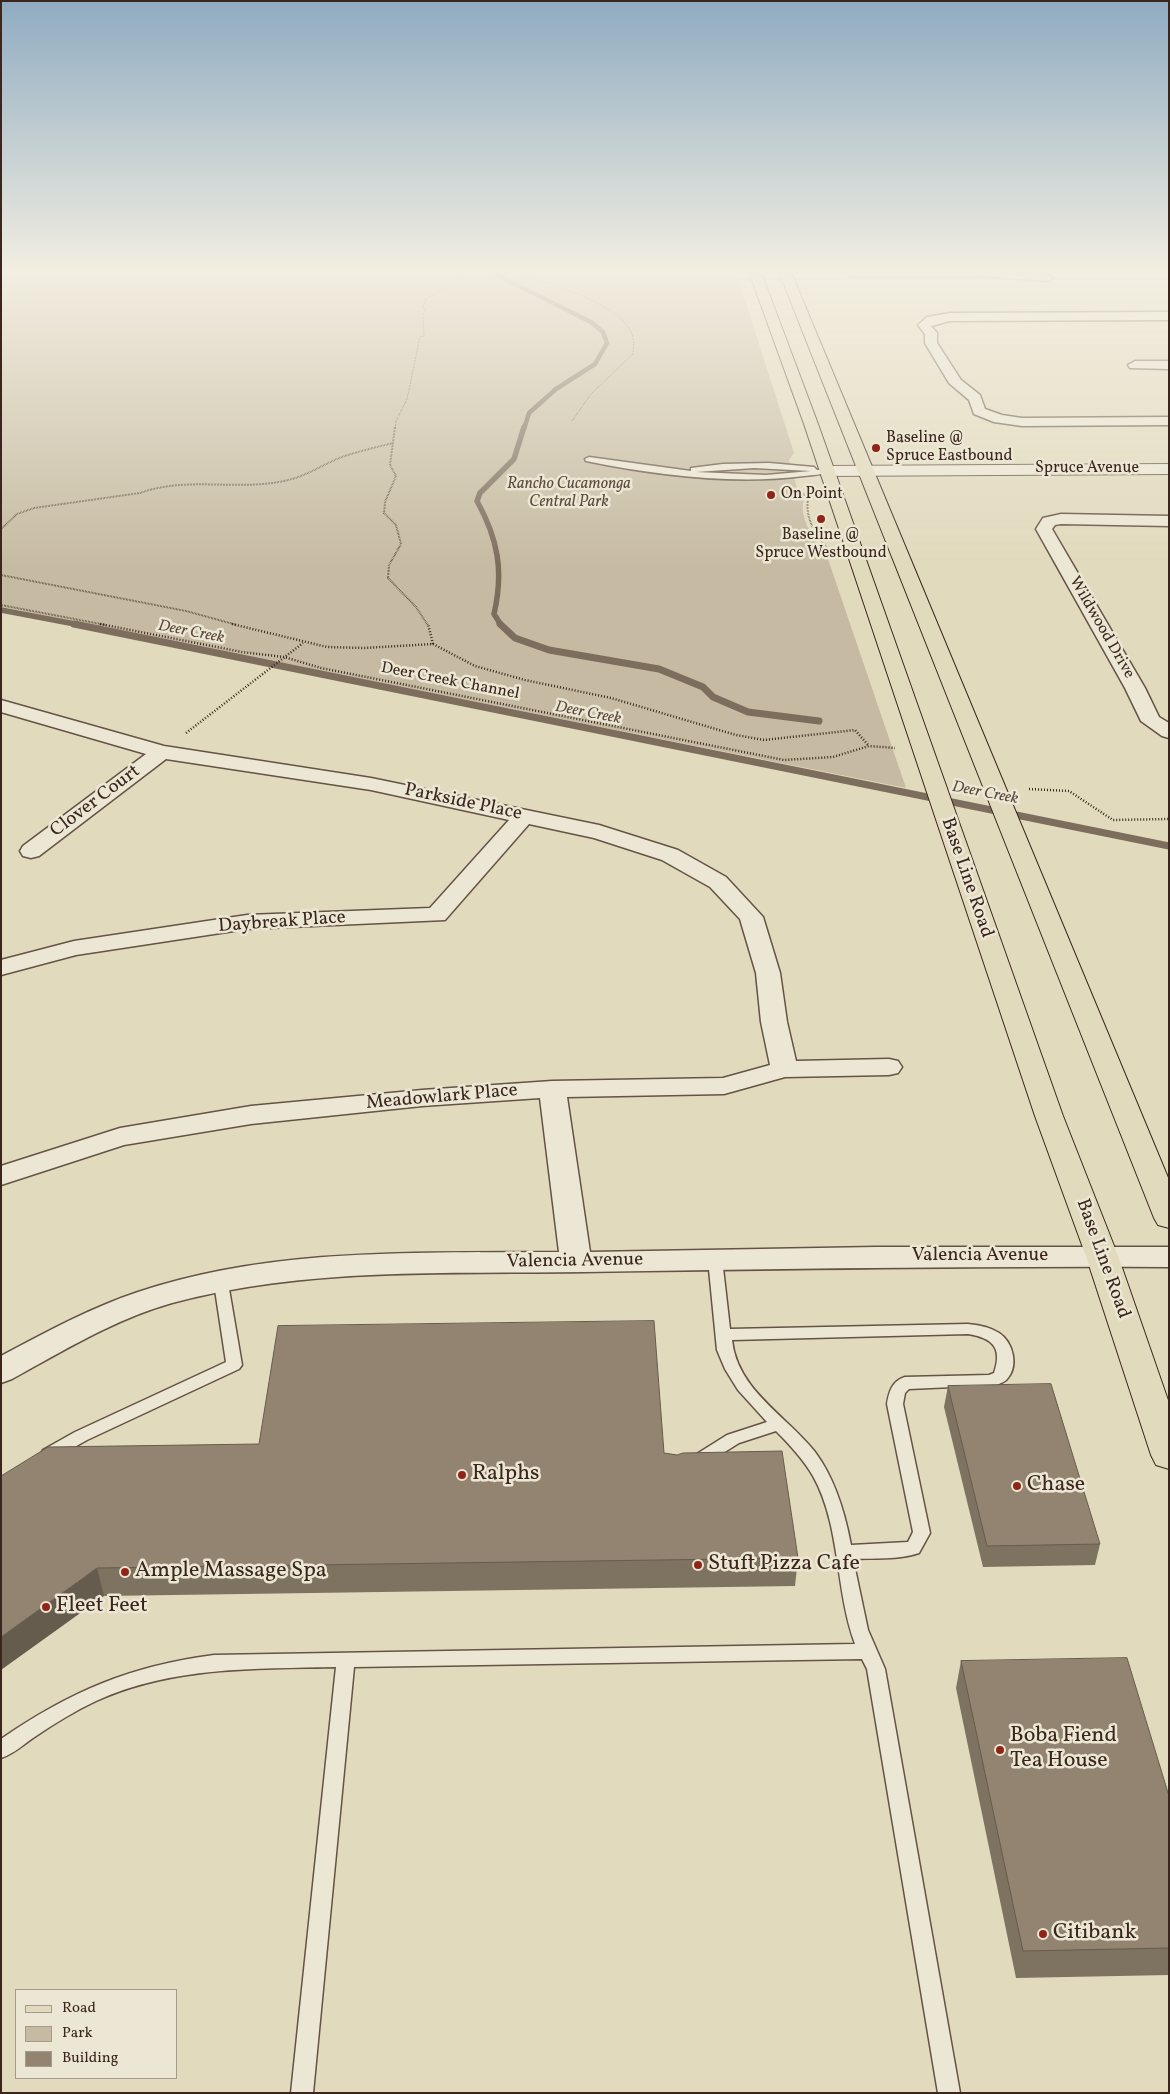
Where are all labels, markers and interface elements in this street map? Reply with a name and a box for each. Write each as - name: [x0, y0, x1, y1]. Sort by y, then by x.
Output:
- place label: Baseline @ Spruce Eastbound: [886, 429, 1013, 467]
- marker: Baseline @ Spruce Eastbound: [870, 442, 882, 454]
- street label: Spruce Avenue: [1035, 459, 1139, 479]
- park label: Rancho Cucamonga Central Park: [507, 475, 631, 513]
- place label: On Point: [781, 485, 843, 505]
- marker: On Point: [765, 489, 777, 501]
- marker: Baseline @ Spruce Westbound: [815, 513, 827, 525]
- place label: Baseline @ Spruce Westbound: [755, 526, 887, 564]
- street label: Wildwood Drive: [1064, 574, 1138, 682]
- water label: Deer Creek: [156, 617, 226, 649]
- street label: Deer Creek Channel: [379, 659, 521, 705]
- water label: Deer Creek: [553, 698, 623, 730]
- street label: Clover Court: [47, 761, 145, 843]
- water label: Deer Creek: [950, 778, 1020, 810]
- street label: Parkside Place: [402, 779, 524, 827]
- street label: Base Line Road: [935, 815, 997, 941]
- street label: Daybreak Place: [218, 907, 346, 939]
- street label: Meadowlark Place: [365, 1080, 519, 1116]
- street label: Base Line Road: [1070, 1196, 1134, 1322]
- street label: Valencia Avenue: [912, 1246, 1048, 1268]
- street label: Valencia Avenue: [507, 1249, 643, 1275]
- place label: Ralphs: [472, 1462, 539, 1488]
- marker: Ralphs: [456, 1469, 468, 1481]
- place label: Chase: [1027, 1473, 1085, 1499]
- marker: Chase: [1011, 1480, 1023, 1492]
- place label: Stuft Pizza Cafe: [708, 1552, 860, 1578]
- place label: Ample Massage Spa: [135, 1559, 327, 1585]
- marker: Stuft Pizza Cafe: [692, 1559, 704, 1571]
- marker: Ample Massage Spa: [119, 1566, 131, 1578]
- place label: Fleet Feet: [56, 1594, 148, 1620]
- marker: Fleet Feet: [40, 1601, 52, 1613]
- place label: Boba Fiend Tea House: [1010, 1724, 1117, 1775]
- marker: Boba Fiend Tea House: [994, 1744, 1006, 1756]
- place label: Citibank: [1053, 1921, 1136, 1947]
- marker: Citibank: [1037, 1928, 1049, 1940]
- legend: [15, 1989, 178, 2079]
- text: Road: [62, 1998, 96, 2019]
- text: Park: [62, 2023, 93, 2044]
- text: Building: [62, 2048, 118, 2069]

